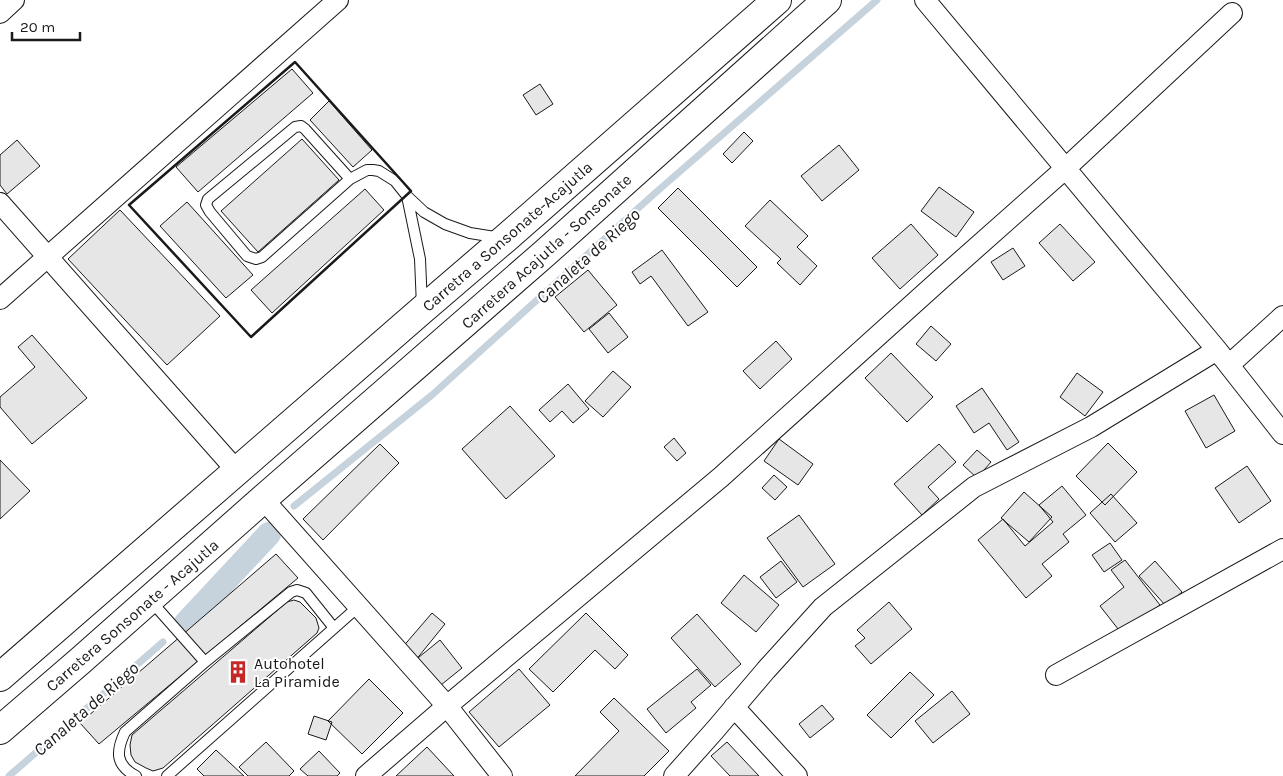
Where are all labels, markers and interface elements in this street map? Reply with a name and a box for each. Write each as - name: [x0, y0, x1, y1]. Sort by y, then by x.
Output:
- scale bar: [12, 10, 80, 42]
- text: 20 m: [20, 18, 55, 36]
- street label: Carretra a Sonsonate-Acajutla: [418, 157, 596, 315]
- street label: Carretera Acajutla - Sonsonate: [457, 170, 635, 333]
- water label: Canaleta de Riego: [531, 203, 645, 309]
- street label: Carretera Sonsonate - Acajutla: [42, 535, 222, 695]
- place label: Autohotel La Piramide: [254, 654, 340, 691]
- water label: Canaleta de Riego: [29, 657, 143, 761]
- building icon: Autohotel La Piramide: [225, 659, 251, 685]

